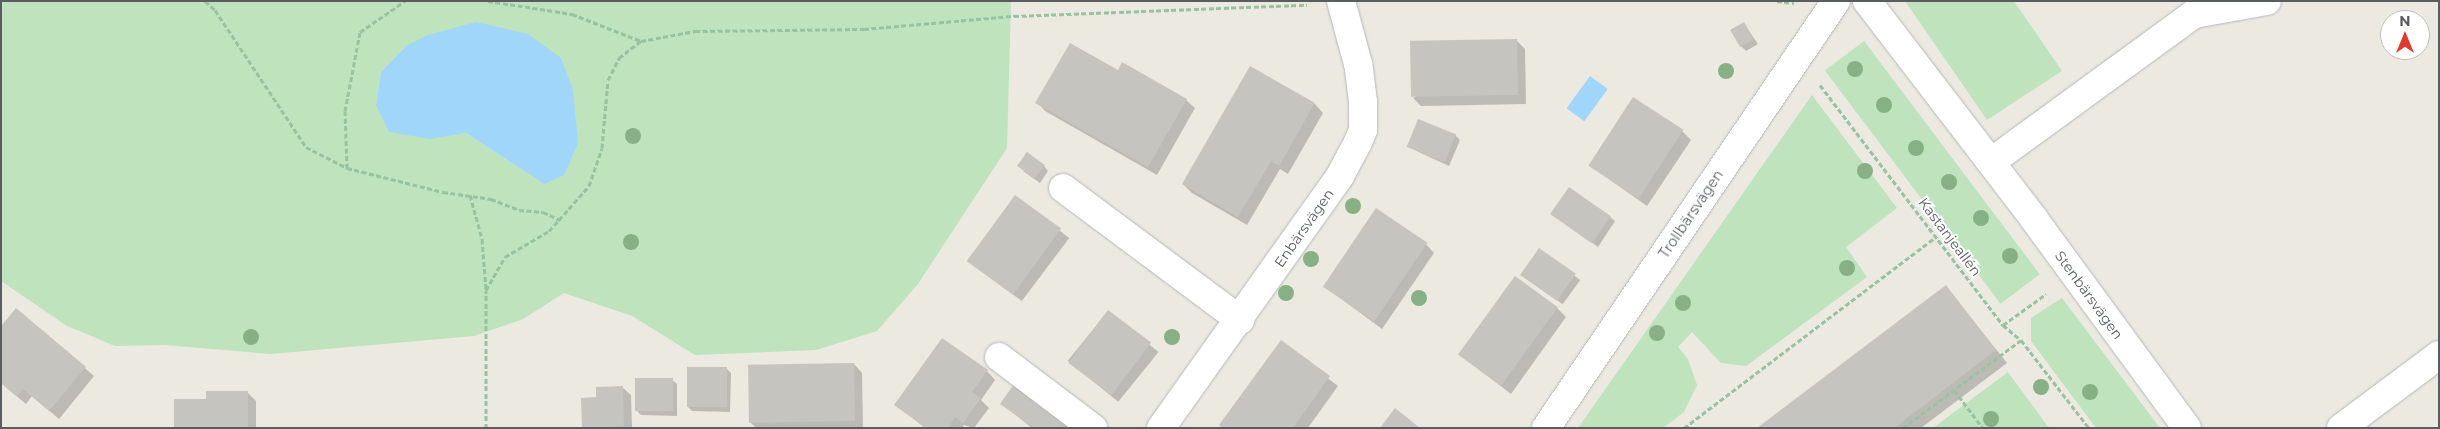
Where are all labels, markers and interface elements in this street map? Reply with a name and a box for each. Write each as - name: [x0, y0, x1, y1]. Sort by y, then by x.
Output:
- north arrow: [2380, 10, 2430, 60]
- text: N: [2399, 12, 2411, 30]
- street label: Trollbärsvägen: [1655, 167, 1727, 261]
- street label: Enbärsvägen: [1271, 186, 1337, 270]
- street label: Kastanjeallén: [1915, 194, 1985, 280]
- street label: Stenbärsvägen: [2051, 248, 2127, 342]

